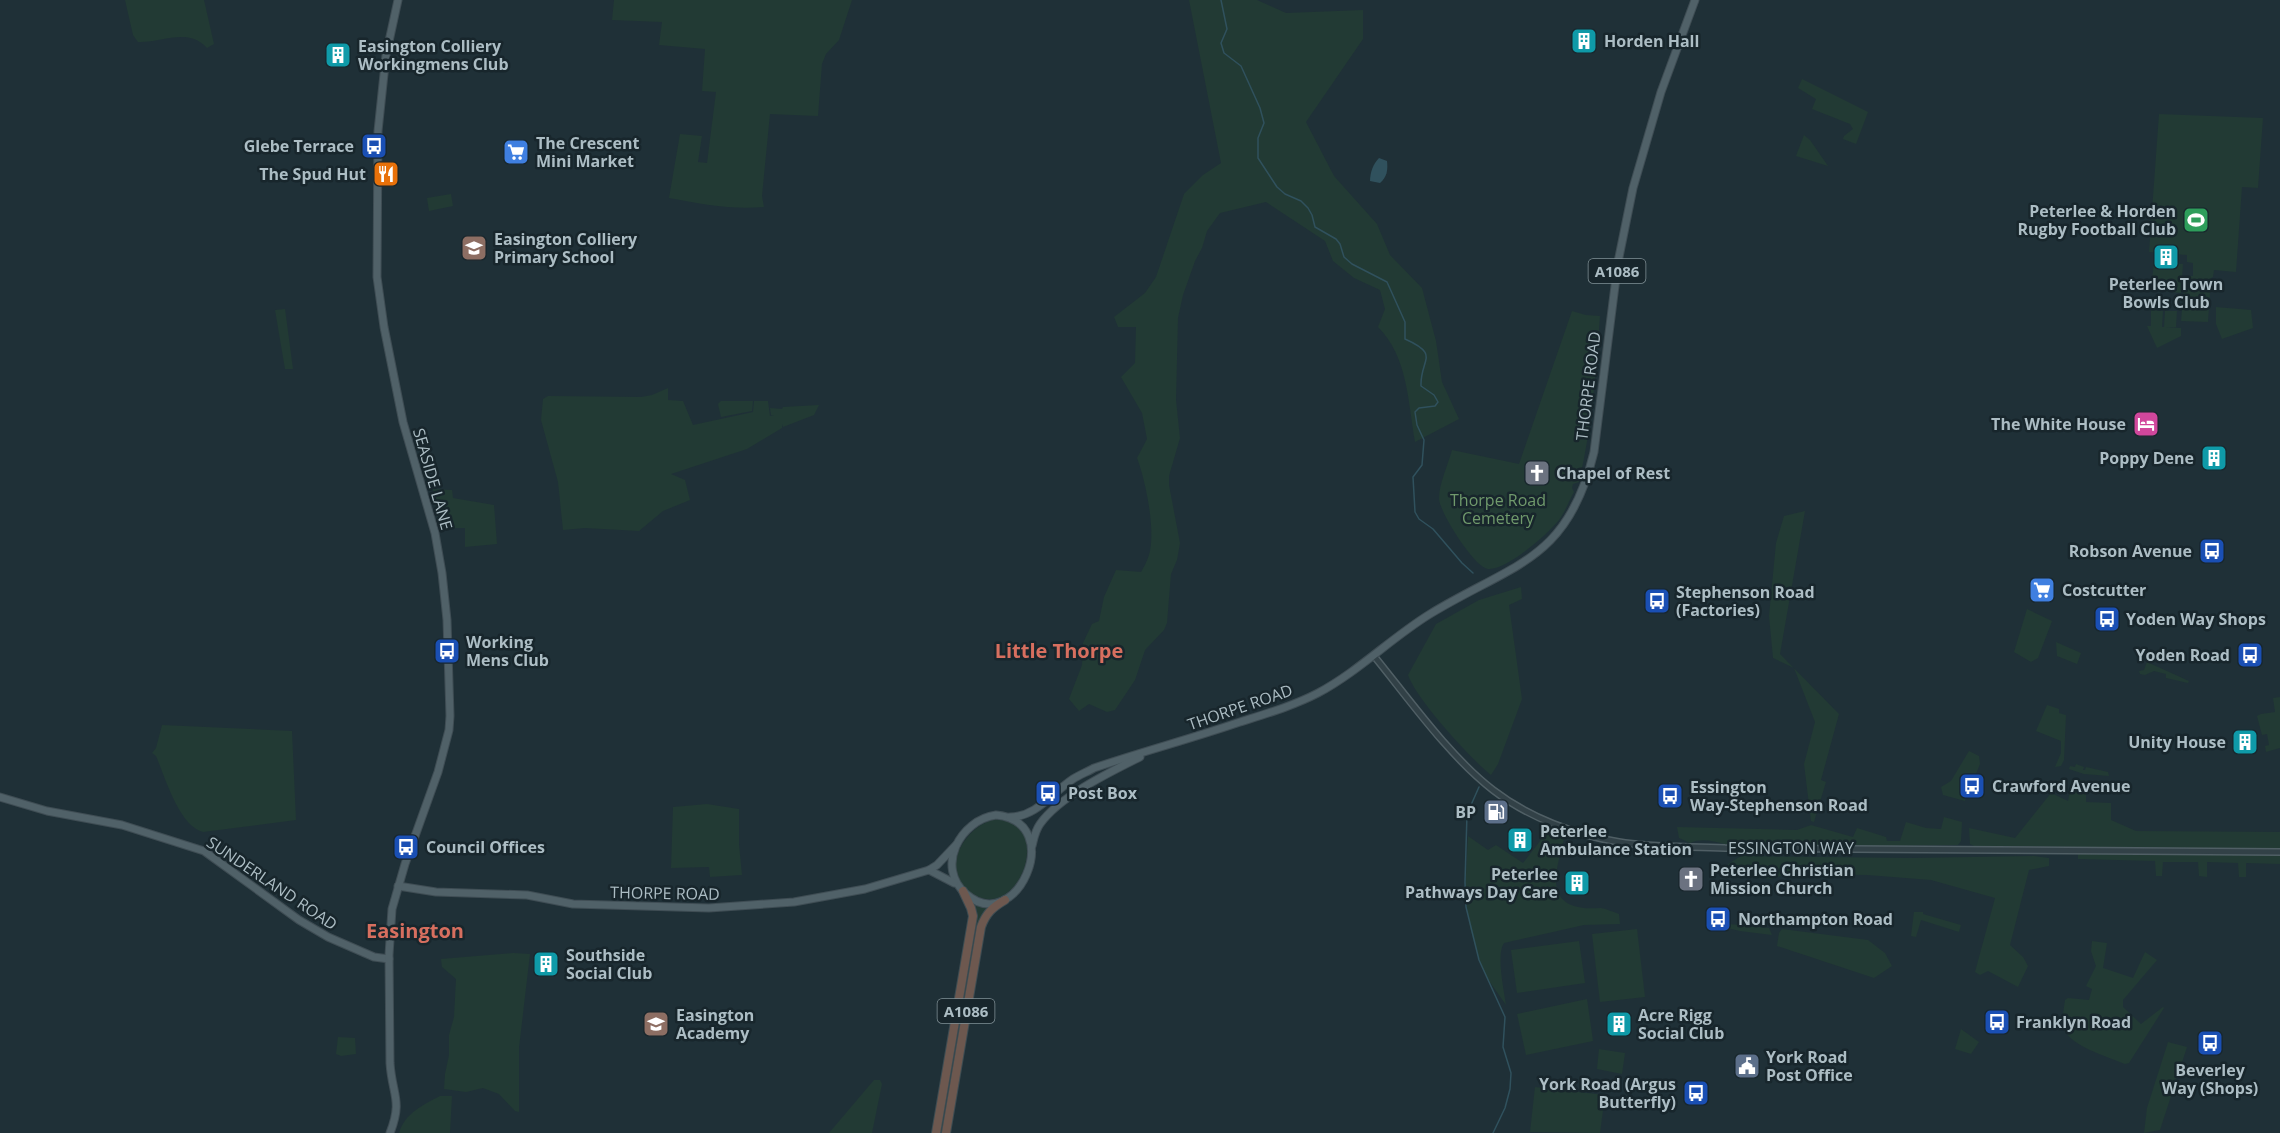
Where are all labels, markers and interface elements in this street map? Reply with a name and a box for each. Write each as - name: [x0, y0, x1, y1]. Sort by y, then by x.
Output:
- building icon: Horden Hall: [1569, 26, 1599, 56]
- place label: Horden Hall: [1604, 30, 1699, 52]
- place label: Easington Colliery Workingmens Club: [358, 35, 509, 75]
- building icon: Easington Colliery Workingmens Club: [323, 40, 353, 70]
- bus stop icon: Glebe Terrace: [359, 131, 389, 161]
- place label: The Crescent Mini Market: [536, 132, 639, 172]
- place label: Glebe Terrace: [244, 135, 354, 157]
- supermarket icon: The Crescent Mini Market: [501, 137, 531, 167]
- restaurant icon: The Spud Hut: [371, 159, 401, 189]
- place label: The Spud Hut: [259, 163, 366, 185]
- place label: Peterlee & Horden Rugby Football Club: [2018, 200, 2176, 240]
- sports icon: Peterlee & Horden Rugby Football Club: [2181, 205, 2211, 235]
- place label: Easington Colliery Primary School: [494, 228, 638, 268]
- school or university icon: Easington Colliery Primary School: [459, 233, 489, 263]
- building icon: Peterlee Town Bowls Club: [2151, 242, 2181, 272]
- road number: A1086: [1588, 259, 1646, 283]
- place label: Peterlee Town Bowls Club: [2109, 273, 2223, 313]
- street label: THORPE ROAD: [1570, 330, 1606, 442]
- hotel icon: The White House: [2131, 409, 2161, 439]
- place label: The White House: [1991, 413, 2126, 435]
- street label: SEASIDE LANE: [408, 425, 458, 533]
- building icon: Poppy Dene: [2199, 443, 2229, 473]
- place label: Poppy Dene: [2099, 447, 2194, 469]
- church icon: Chapel of Rest: [1522, 458, 1552, 488]
- place label: Chapel of Rest: [1556, 462, 1670, 484]
- park label: Thorpe Road Cemetery: [1450, 489, 1546, 529]
- bus stop icon: Robson Avenue: [2197, 536, 2227, 566]
- place label: Robson Avenue: [2069, 540, 2192, 562]
- supermarket icon: Costcutter: [2027, 575, 2057, 605]
- place label: Costcutter: [2062, 579, 2146, 601]
- place label: Stephenson Road (Factories): [1676, 581, 1815, 621]
- bus stop icon: Stephenson Road (Factories): [1642, 586, 1672, 616]
- bus stop icon: Yoden Way Shops: [2092, 604, 2122, 634]
- place label: Yoden Way Shops: [2126, 608, 2266, 630]
- place label: Working Mens Club: [466, 631, 549, 671]
- bus stop icon: Working Mens Club: [432, 636, 462, 666]
- district label: Little Thorpe: [995, 637, 1123, 664]
- bus stop icon: Yoden Road: [2235, 640, 2265, 670]
- place label: Yoden Road: [2136, 644, 2230, 666]
- street label: THORPE ROAD: [1185, 679, 1295, 735]
- building icon: Unity House: [2230, 727, 2260, 757]
- place label: Unity House: [2128, 731, 2226, 753]
- bus stop icon: Crawford Avenue: [1957, 771, 1987, 801]
- place label: Crawford Avenue: [1992, 775, 2131, 797]
- place label: Essington Way-Stephenson Road: [1690, 776, 1868, 816]
- bus stop icon: Post Box: [1033, 778, 1063, 808]
- bus stop icon: Essington Way-Stephenson Road: [1655, 781, 1685, 811]
- place label: Post Box: [1068, 782, 1138, 804]
- fuel station icon: BP: [1481, 797, 1511, 827]
- place label: BP: [1455, 801, 1476, 823]
- place label: Peterlee Ambulance Station: [1540, 820, 1692, 860]
- building icon: Peterlee Ambulance Station: [1505, 825, 1535, 855]
- street label: SUNDERLAND ROAD: [202, 831, 342, 935]
- bus stop icon: Council Offices: [391, 832, 421, 862]
- place label: Council Offices: [426, 836, 545, 858]
- street label: ESSINGTON WAY: [1728, 837, 1854, 859]
- place label: Peterlee Christian Mission Church: [1710, 859, 1854, 899]
- place label: Peterlee Pathways Day Care: [1405, 863, 1558, 903]
- church icon: Peterlee Christian Mission Church: [1676, 864, 1706, 894]
- building icon: Peterlee Pathways Day Care: [1562, 868, 1592, 898]
- street label: THORPE ROAD: [610, 881, 720, 905]
- bus stop icon: Northampton Road: [1703, 904, 1733, 934]
- place label: Northampton Road: [1738, 908, 1893, 930]
- district label: Easington: [366, 917, 464, 944]
- place label: Southside Social Club: [566, 944, 652, 984]
- building icon: Southside Social Club: [531, 949, 561, 979]
- road number: A1086: [938, 999, 994, 1023]
- place label: Easington Academy: [676, 1004, 754, 1044]
- place label: Acre Rigg Social Club: [1638, 1004, 1724, 1044]
- bus stop icon: Franklyn Road: [1982, 1007, 2012, 1037]
- school or university icon: Easington Academy: [641, 1009, 671, 1039]
- building icon: Acre Rigg Social Club: [1604, 1009, 1634, 1039]
- place label: Franklyn Road: [2016, 1011, 2131, 1033]
- bus stop icon: Beverley Way (Shops): [2195, 1028, 2225, 1058]
- place label: York Road Post Office: [1766, 1046, 1853, 1086]
- public building icon: York Road Post Office: [1732, 1051, 1762, 1081]
- place label: Beverley Way (Shops): [2162, 1059, 2258, 1099]
- place label: York Road (Argus Butterfly): [1539, 1073, 1676, 1113]
- bus stop icon: York Road (Argus Butterfly): [1681, 1078, 1711, 1108]

